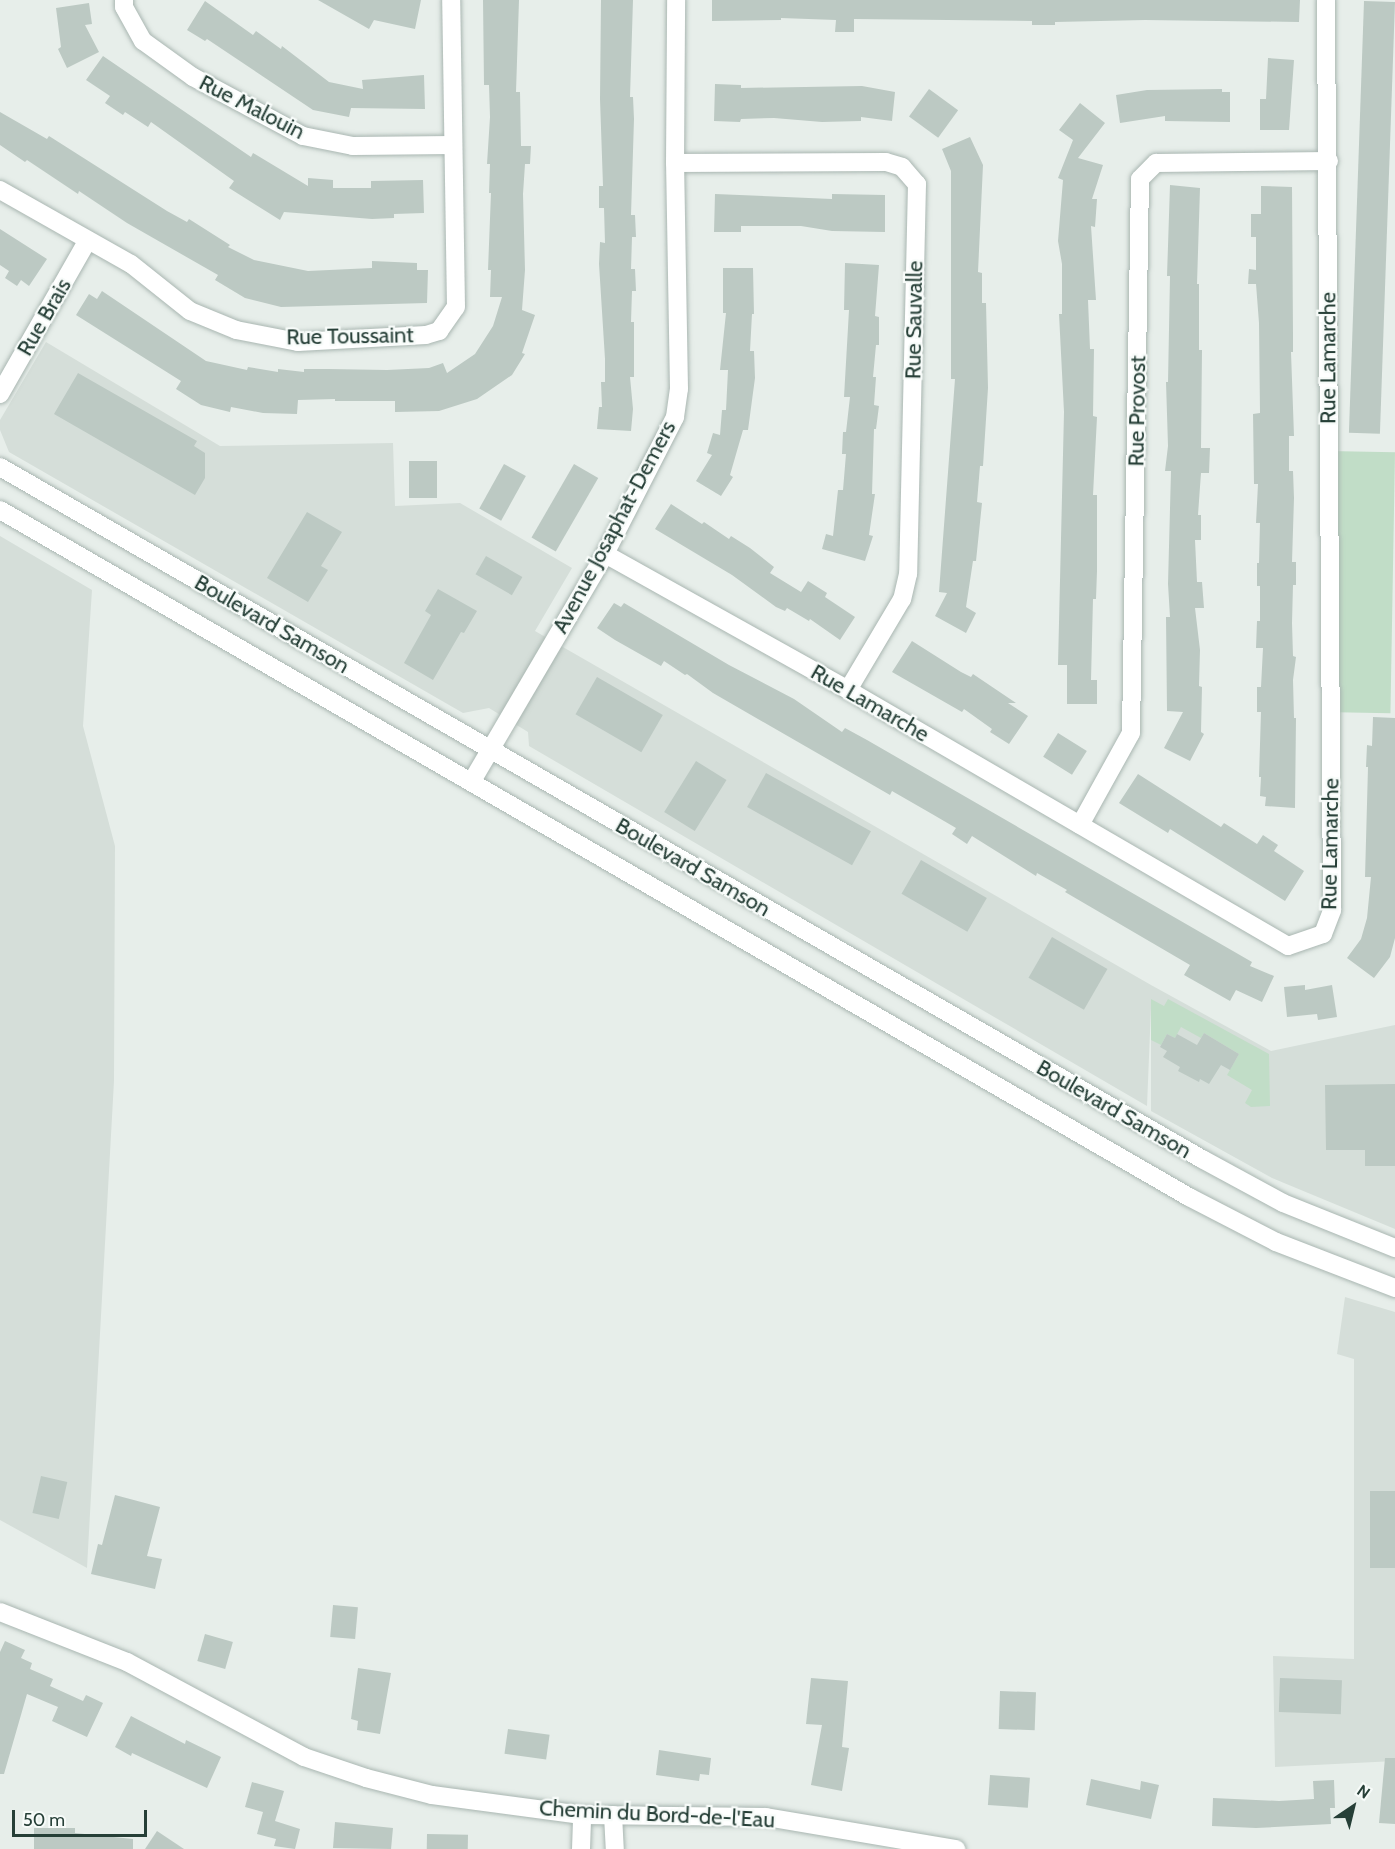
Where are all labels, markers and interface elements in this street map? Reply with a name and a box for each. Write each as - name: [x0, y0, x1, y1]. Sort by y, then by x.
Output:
- street label: Rue Malouin: [195, 69, 309, 145]
- street label: Rue Sauvalle: [900, 261, 928, 379]
- street label: Rue Brais: [11, 274, 77, 360]
- street label: Rue Lamarche: [1315, 292, 1341, 424]
- street label: Rue Toussaint: [286, 322, 414, 350]
- street label: Rue Provost: [1123, 355, 1151, 467]
- street label: Avenue Josaphat-Demers: [547, 416, 681, 638]
- street label: Boulevard Samson: [190, 569, 354, 679]
- street label: Rue Lamarche: [806, 659, 934, 747]
- street label: Rue Lamarche: [1316, 778, 1344, 910]
- street label: Boulevard Samson: [611, 812, 775, 922]
- street label: Boulevard Samson: [1032, 1054, 1196, 1164]
- north arrow: [1323, 1777, 1383, 1837]
- text: N: [1354, 1781, 1374, 1803]
- street label: Chemin du Bord-de-l'Eau: [539, 1795, 775, 1833]
- scale bar: [15, 1798, 150, 1836]
- text: 50 m: [23, 1809, 65, 1831]

